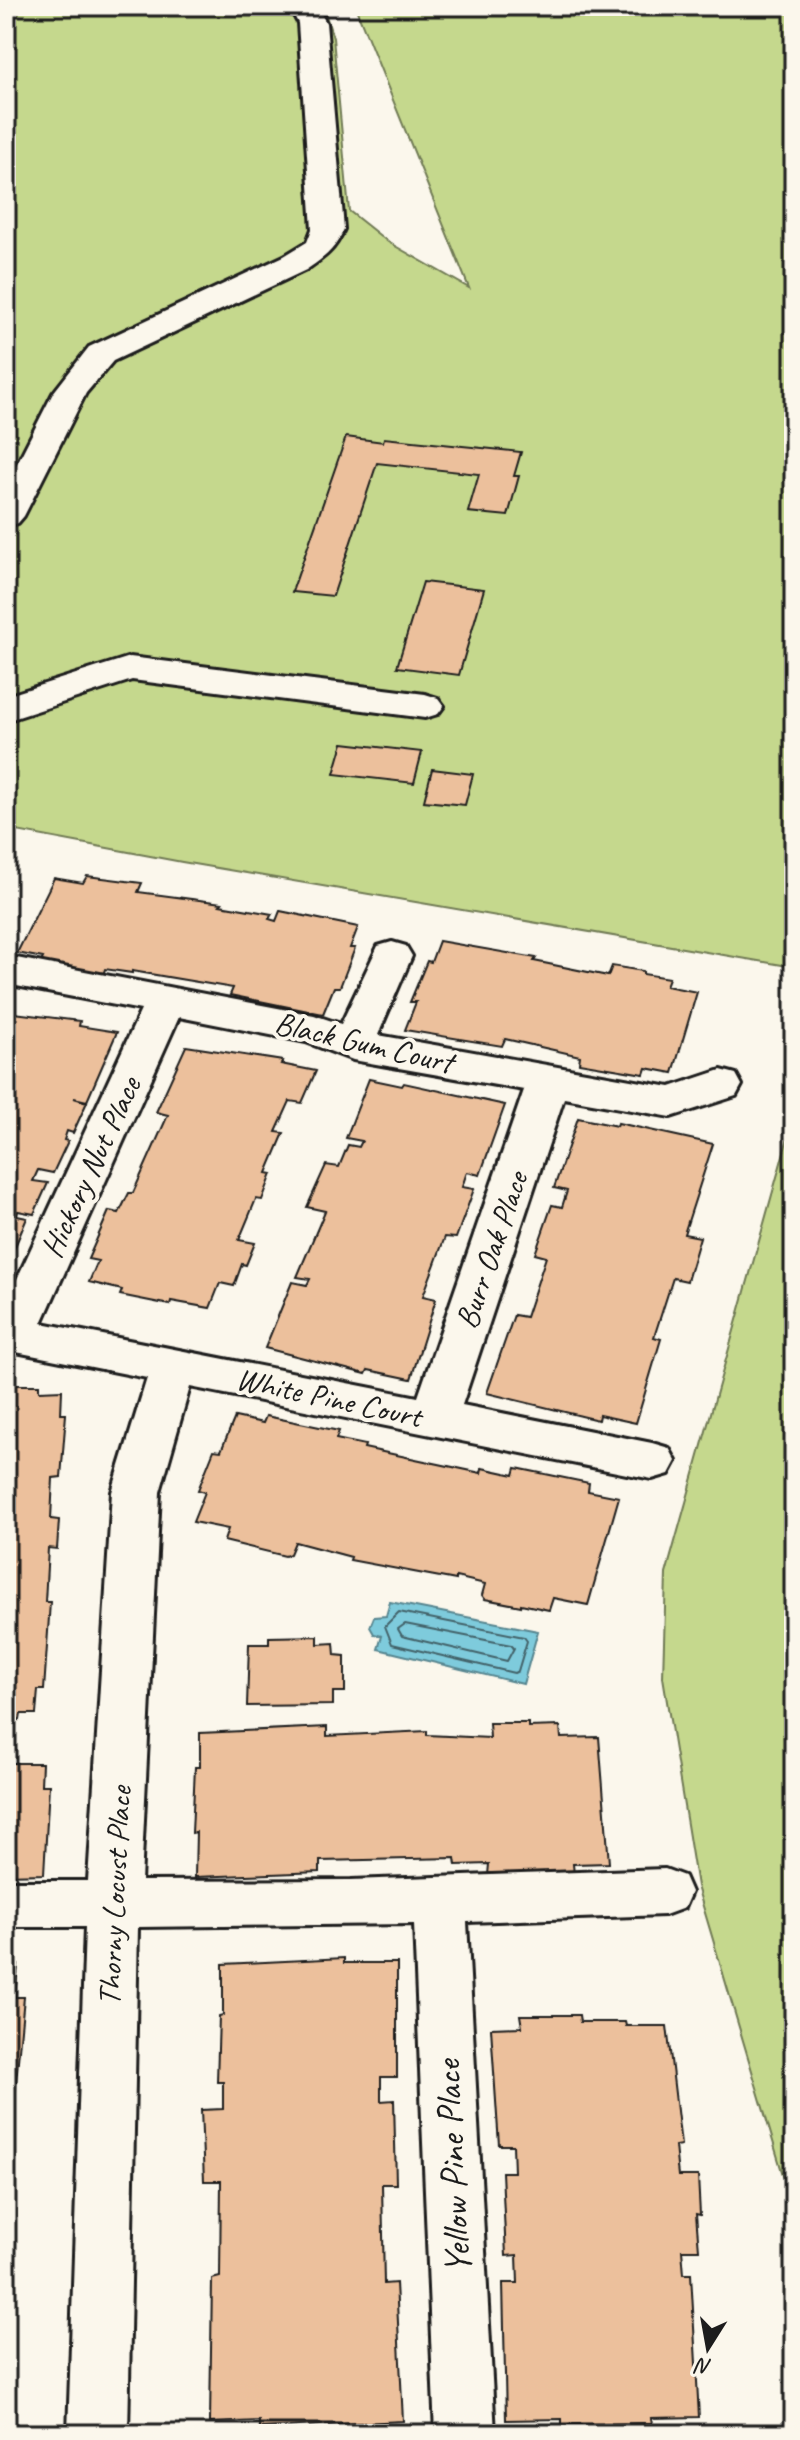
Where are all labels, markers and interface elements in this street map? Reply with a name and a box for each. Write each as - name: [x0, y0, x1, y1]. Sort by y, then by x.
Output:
- street label: Black Gum Court: [271, 1002, 461, 1084]
- street label: Hickory Nut Place: [31, 1068, 151, 1264]
- street label: Burr Oak Place: [446, 1164, 538, 1334]
- street label: White Pine Court: [233, 1358, 428, 1438]
- street label: Thorny Locust Place: [88, 1783, 141, 2007]
- street label: Yellow Pine Place: [423, 2056, 482, 2275]
- north arrow: [668, 2308, 748, 2388]
- text: N: [692, 2351, 714, 2382]

